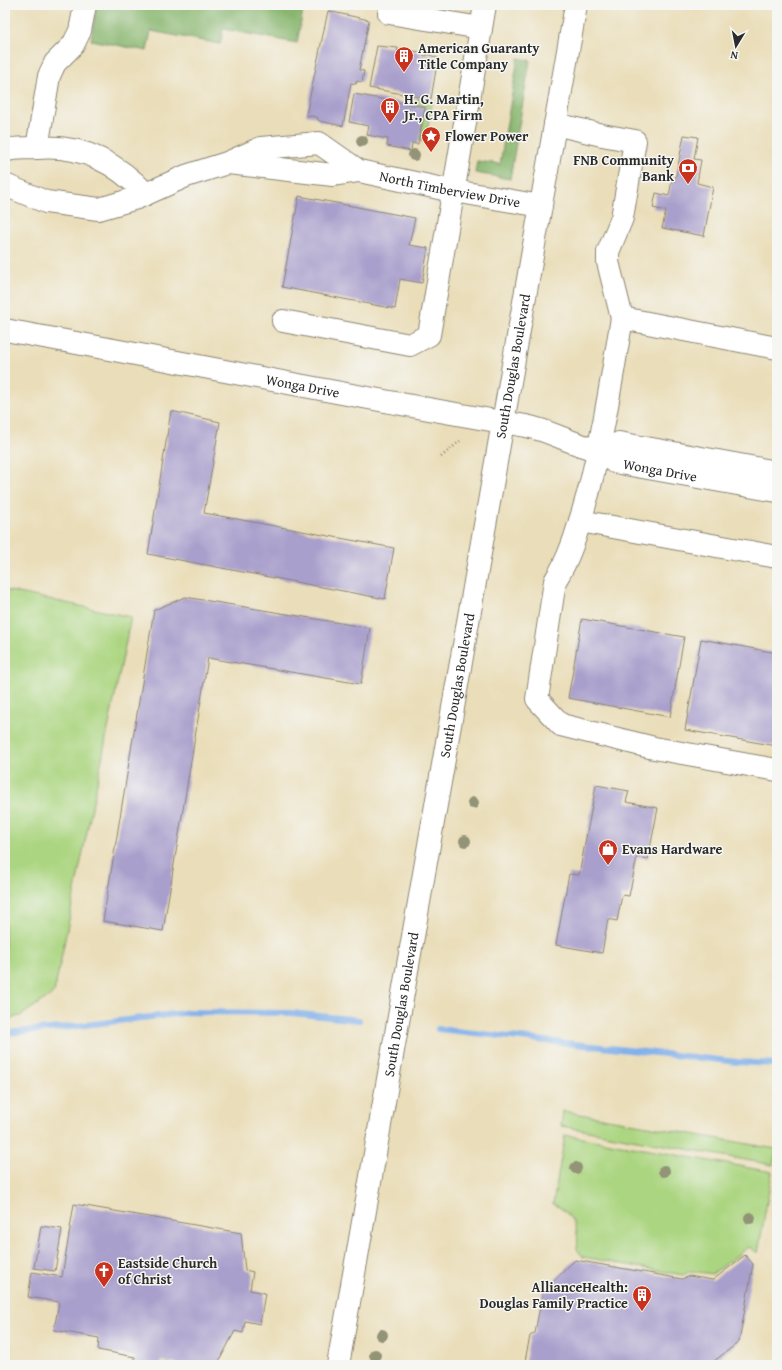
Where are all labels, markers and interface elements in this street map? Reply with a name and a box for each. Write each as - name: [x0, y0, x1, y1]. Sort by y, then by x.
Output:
- north arrow: [716, 26, 756, 66]
- place label: American Guaranty Title Company: [418, 38, 540, 74]
- building icon: American Guaranty Title Company: [393, 45, 415, 73]
- text: N: [729, 47, 739, 64]
- place label: H. G. Martin, Jr., CPA Firm: [402, 89, 484, 125]
- building icon: H. G. Martin, Jr., CPA Firm: [379, 96, 401, 124]
- place icon: Flower Power: [420, 125, 442, 153]
- place label: Flower Power: [445, 126, 529, 146]
- place label: FNB Community Bank: [573, 150, 675, 186]
- bank icon: FNB Community Bank: [677, 157, 699, 185]
- street label: North Timberview Drive: [378, 166, 522, 212]
- street label: South Douglas Boulevard: [490, 292, 535, 440]
- street label: Wonga Drive: [264, 369, 342, 403]
- street label: Wonga Drive: [622, 454, 699, 487]
- street label: South Douglas Boulevard: [434, 611, 480, 759]
- shop icon: Evans Hardware: [597, 838, 619, 866]
- place label: Evans Hardware: [622, 839, 722, 859]
- street label: South Douglas Boulevard: [379, 930, 424, 1078]
- place label: Eastside Church of Christ: [118, 1253, 218, 1289]
- church icon: Eastside Church of Christ: [93, 1260, 115, 1288]
- place label: AllianceHealth: Douglas Family Practice: [480, 1277, 628, 1313]
- building icon: AllianceHealth: Douglas Family Practice: [631, 1284, 653, 1312]

